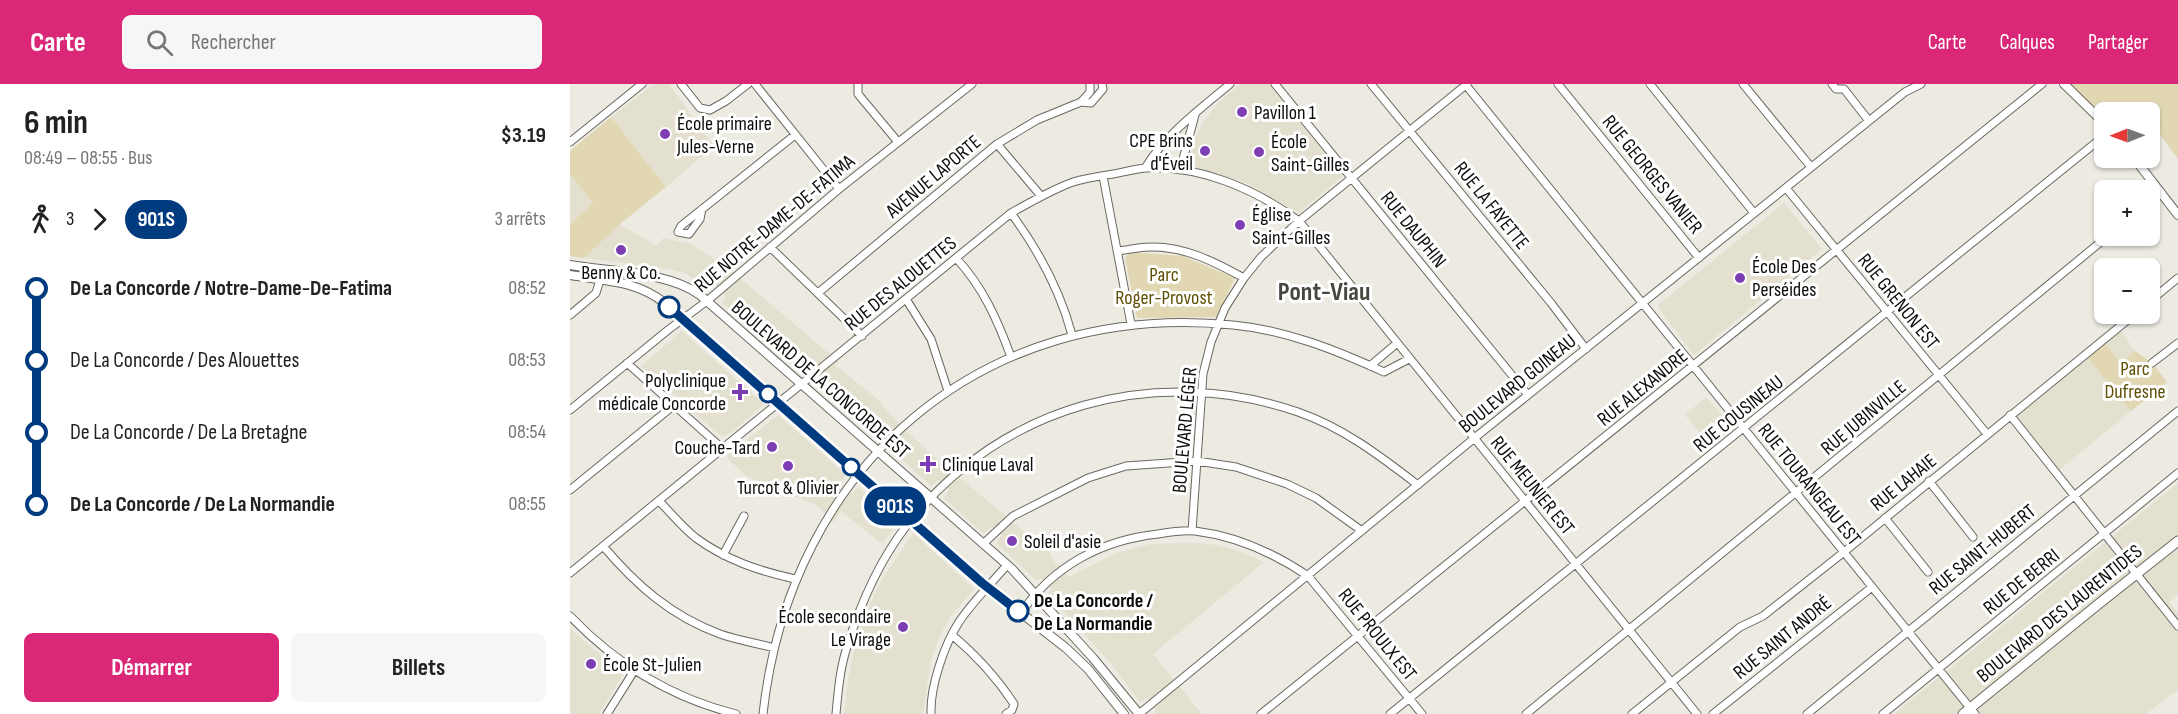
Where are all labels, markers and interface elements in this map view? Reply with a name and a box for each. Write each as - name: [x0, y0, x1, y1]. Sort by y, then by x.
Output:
- search box: [122, 15, 542, 69]
- text: Carte: [30, 26, 86, 59]
- icon: search: [143, 26, 176, 59]
- text: Rechercher: [191, 29, 276, 56]
- text: Carte: [1928, 30, 1967, 55]
- text: Calques: [2000, 30, 2055, 55]
- text: Partager: [2088, 30, 2148, 55]
- place label: Pavillon 1: [1254, 101, 1316, 125]
- north arrow: [2094, 102, 2160, 168]
- map controls: [2094, 102, 2160, 324]
- text: 6 min: [24, 103, 88, 143]
- marker: Pavillon 1: [1235, 105, 1249, 119]
- street label: RUE GEORGES VANIER: [1597, 110, 1708, 239]
- place label: École primaire Jules-Verne: [676, 112, 772, 159]
- text: $3.19: [501, 122, 546, 149]
- marker: École primaire Jules-Verne: [658, 127, 672, 141]
- place label: CPE Brins d'Éveil: [1129, 129, 1193, 176]
- street label: AVENUE LAPORTE: [881, 130, 986, 224]
- place label: École Saint-Gilles: [1271, 130, 1350, 177]
- marker: CPE Brins d'Éveil: [1198, 144, 1212, 158]
- marker: École Saint-Gilles: [1252, 145, 1266, 159]
- text: 08:49 – 08:55 · Bus: [24, 146, 153, 170]
- street label: RUE NOTRE-DAME-DE-FATIMA: [690, 149, 860, 298]
- street label: RUE LA FAYETTE: [1449, 157, 1534, 254]
- button: +: [2094, 180, 2160, 246]
- street label: RUE DAUPHIN: [1375, 187, 1451, 273]
- icon: walk: [24, 203, 57, 236]
- icon: forward: [83, 203, 116, 236]
- place label: Église Saint-Gilles: [1252, 203, 1331, 250]
- text: 3: [66, 207, 74, 231]
- text: 901S: [137, 207, 175, 232]
- text: 3 arrêts: [494, 207, 546, 231]
- marker: Église Saint-Gilles: [1233, 218, 1247, 232]
- street label: RUE DES ALOUETTES: [840, 231, 961, 336]
- marker: Benny & Co.: [614, 243, 628, 257]
- street label: RUE GRENON EST: [1852, 249, 1944, 354]
- place label: École Des Perséides: [1752, 255, 1816, 302]
- button: −: [2094, 258, 2160, 324]
- place label: Benny & Co.: [581, 261, 661, 285]
- park label: Parc Roger-Provost: [1115, 263, 1213, 310]
- marker: École Des Perséides: [1733, 271, 1747, 285]
- text: De La Concorde / Notre-Dame-De-Fatima: [70, 275, 392, 302]
- text: 08:52: [508, 276, 546, 300]
- district label: Pont-Viau: [1278, 277, 1370, 308]
- unlabelled marker: [658, 296, 680, 318]
- street label: BOULEVARD DE LA CONCORDE EST: [726, 296, 914, 464]
- street label: BOULEVARD GOINEAU: [1454, 329, 1581, 438]
- street label: RUE ALEXANDRE: [1593, 344, 1693, 432]
- text: De La Concorde / Des Alouettes: [70, 347, 299, 374]
- text: 08:53: [508, 348, 546, 372]
- park label: Parc Dufresne: [2104, 357, 2166, 404]
- street label: BOULEVARD LÉGER: [1168, 366, 1202, 494]
- place label: Polyclinique médicale Concorde: [598, 369, 726, 416]
- street label: RUE COUSINEAU: [1689, 370, 1789, 457]
- street label: RUE JUBINVILLE: [1816, 375, 1911, 460]
- marker: Polyclinique médicale Concorde: [731, 383, 749, 401]
- unlabelled marker: [759, 385, 777, 403]
- text: De La Concorde / De La Bretagne: [70, 419, 307, 446]
- street label: RUE TOURANGEAU EST: [1753, 419, 1866, 551]
- text: 08:54: [508, 420, 546, 444]
- street label: RUE MEUNIER EST: [1485, 431, 1579, 540]
- place label: Couche-Tard: [675, 436, 760, 460]
- marker: Couche-Tard: [765, 440, 779, 454]
- street label: RUE LAHAIE: [1866, 449, 1941, 517]
- place label: Clinique Laval: [942, 453, 1034, 477]
- marker: Clinique Laval: [919, 455, 937, 473]
- unlabelled marker: [842, 458, 860, 476]
- marker: Turcot & Olivier: [781, 459, 795, 473]
- place label: Turcot & Olivier: [737, 476, 839, 500]
- line badge: 901S: [853, 486, 937, 526]
- text: De La Concorde / De La Normandie: [70, 491, 335, 518]
- text: 08:55: [509, 492, 546, 516]
- text: 901S: [876, 494, 914, 519]
- street label: RUE SAINT-HUBERT: [1924, 499, 2041, 600]
- place label: Soleil d'asie: [1024, 530, 1101, 554]
- marker: Soleil d'asie: [1005, 534, 1019, 548]
- street label: BOULEVARD DES LAURENTIDES: [1972, 540, 2147, 688]
- street label: RUE DE BERRI: [1979, 544, 2065, 620]
- street label: RUE PROULX EST: [1333, 584, 1422, 686]
- place label: De La Concorde / De La Normandie: [1034, 589, 1153, 636]
- street label: RUE SAINT ANDRÉ: [1729, 591, 1836, 685]
- marker: De La Concorde / De La Normandie: [1007, 600, 1029, 622]
- place label: École secondaire Le Virage: [779, 605, 891, 652]
- marker: École secondaire Le Virage: [896, 620, 910, 634]
- button: Démarrer: [24, 633, 279, 702]
- button: Billets: [291, 633, 546, 702]
- place label: École St-Julien: [603, 653, 702, 677]
- marker: École St-Julien: [584, 657, 598, 671]

